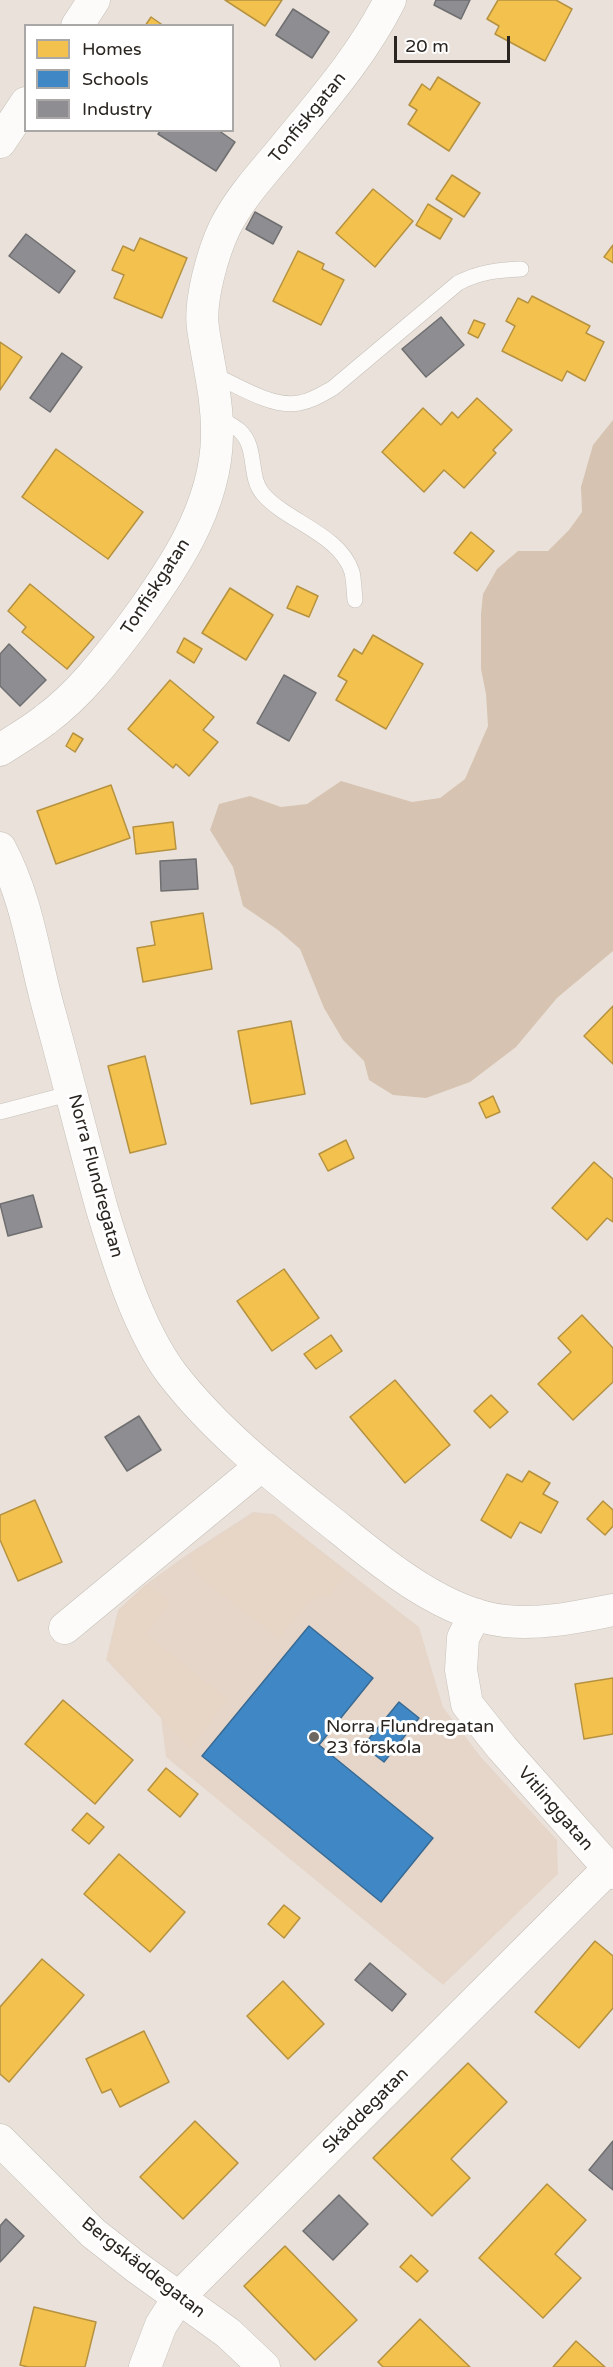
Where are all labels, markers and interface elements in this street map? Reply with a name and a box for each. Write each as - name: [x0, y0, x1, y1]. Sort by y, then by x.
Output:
- legend: [24, 24, 234, 132]
- scale bar: [397, 24, 512, 62]
- text: 20 m: [405, 35, 449, 57]
- text: Homes: [82, 38, 142, 60]
- text: Schools: [82, 68, 149, 90]
- street label: Tonfiskgatan: [265, 68, 351, 168]
- text: Industry: [82, 98, 152, 120]
- street label: Tonfiskgatan: [117, 535, 195, 639]
- street label: Norra Flundregatan: [63, 1092, 127, 1260]
- place label: Norra Flundregatan 23 förskola: [326, 1716, 494, 1758]
- marker: Norra Flundregatan 23 förskola: [307, 1730, 321, 1744]
- street label: Vitlinggatan: [513, 1763, 597, 1855]
- street label: Skäddegatan: [318, 2063, 414, 2159]
- street label: Bergskäddegatan: [77, 2213, 209, 2323]

